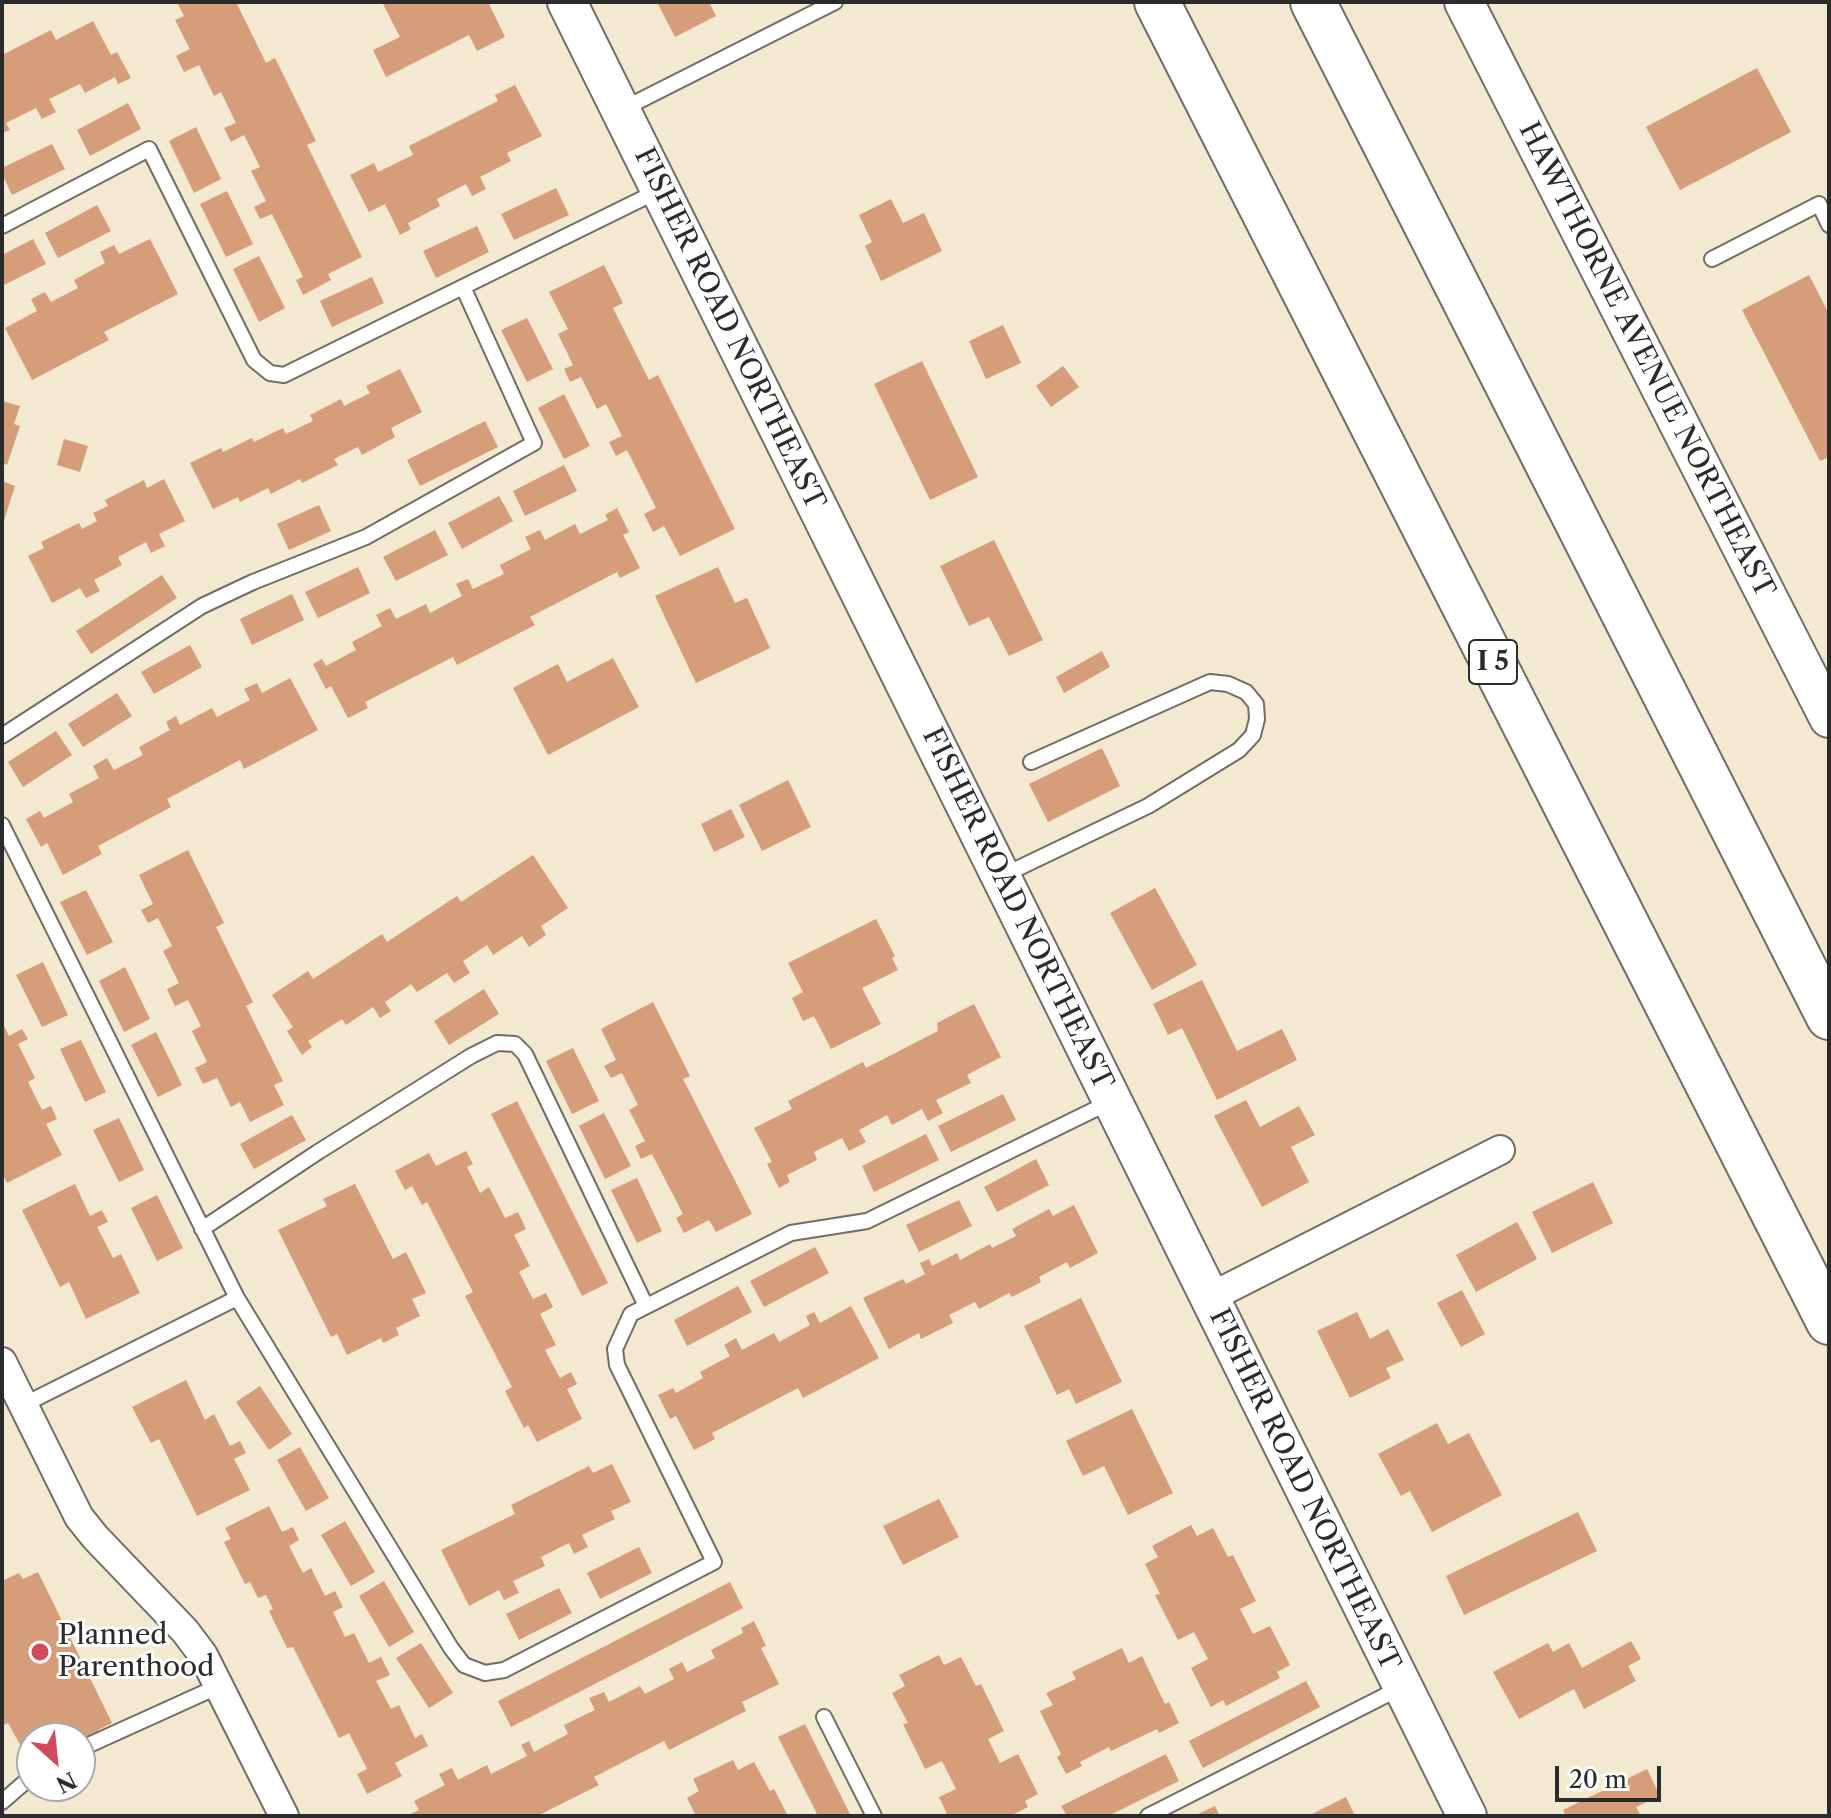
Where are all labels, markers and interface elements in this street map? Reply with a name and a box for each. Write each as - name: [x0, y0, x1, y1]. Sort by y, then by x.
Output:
- street label: HAWTHORNE AVENUE NORTHEAST: [1511, 117, 1781, 603]
- street label: FISHER ROAD NORTHEAST: [627, 142, 831, 516]
- road number: I 5: [1469, 640, 1517, 684]
- street label: FISHER ROAD NORTHEAST: [915, 722, 1119, 1096]
- street label: FISHER ROAD NORTHEAST: [1202, 1303, 1406, 1677]
- place label: Planned Parenthood: [58, 1619, 214, 1685]
- marker: Planned Parenthood: [29, 1641, 51, 1663]
- north arrow: [16, 1722, 96, 1802]
- scale bar: [1559, 1750, 1665, 1800]
- text: 20 m: [1569, 1765, 1627, 1794]
- text: N: [52, 1766, 81, 1798]

